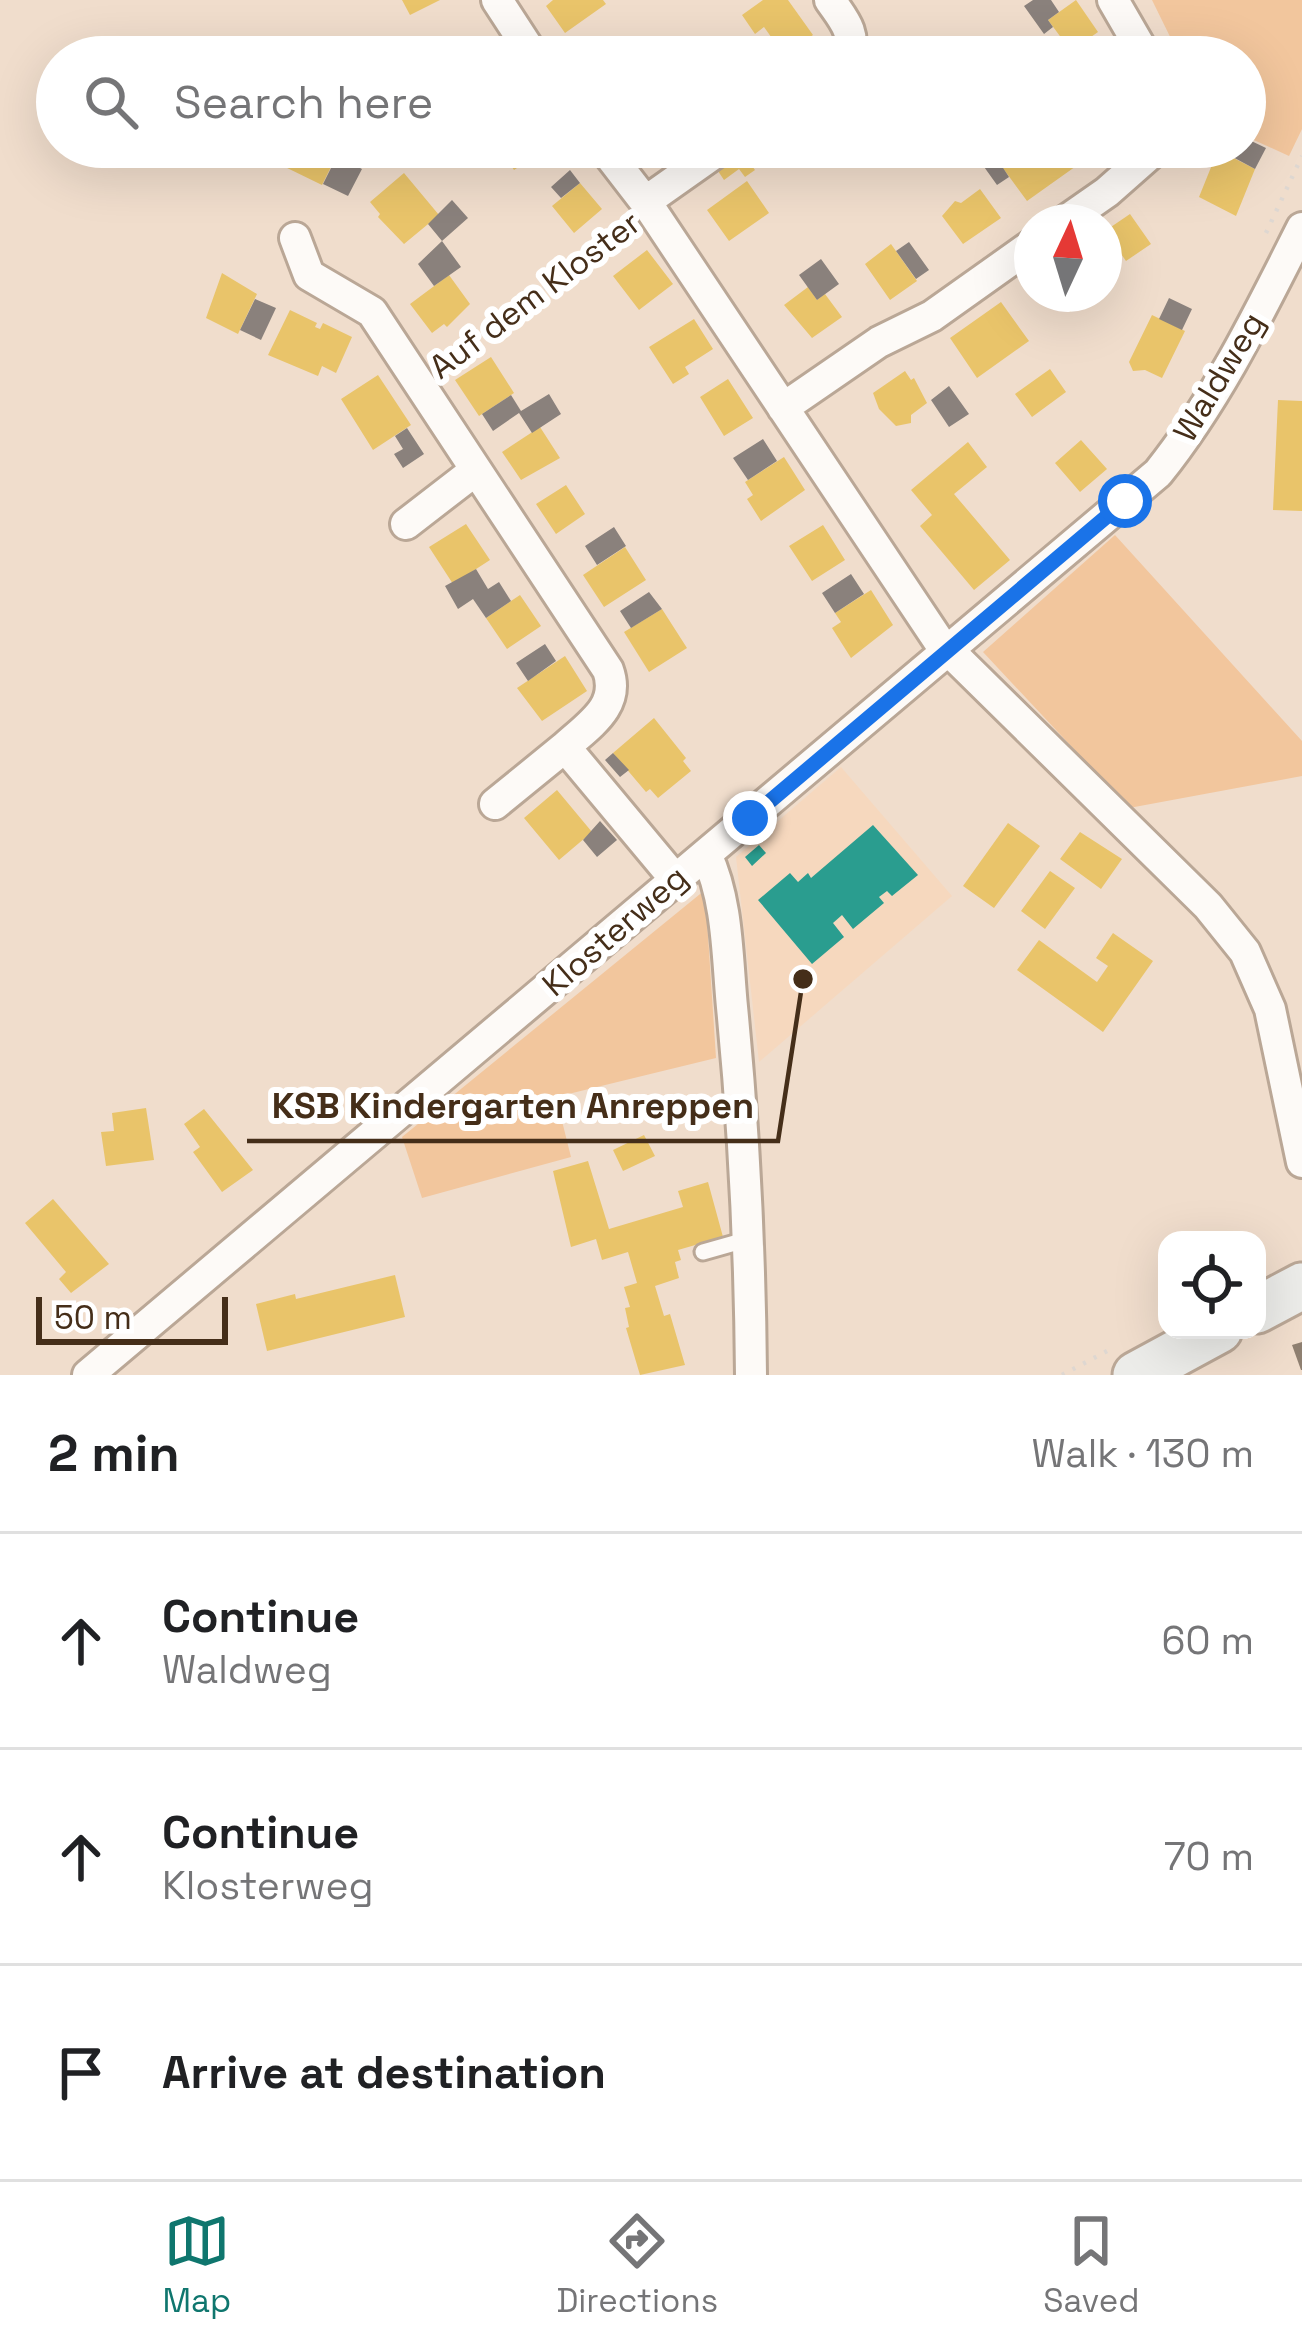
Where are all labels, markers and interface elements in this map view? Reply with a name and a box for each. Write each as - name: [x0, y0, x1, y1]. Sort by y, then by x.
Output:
- search box: [36, 36, 1266, 168]
- icon: search: [78, 69, 144, 135]
- text: Search here: [174, 74, 433, 131]
- street label: Auf dem Kloster: [421, 202, 649, 388]
- north arrow: [1014, 204, 1122, 312]
- street label: Waldweg: [1164, 305, 1274, 449]
- route start: [1098, 474, 1152, 528]
- route end: [723, 791, 777, 845]
- street label: Klosterweg: [534, 856, 696, 1006]
- callout: KSB Kindergarten Anreppen: [247, 1069, 778, 1141]
- text: KSB Kindergarten Anreppen: [272, 1083, 754, 1129]
- map controls: [1158, 1231, 1266, 1339]
- button: locate: [1158, 1231, 1266, 1339]
- scale bar: [36, 1291, 228, 1344]
- text: 50 m: [54, 1297, 132, 1339]
- text: 2 min: [48, 1421, 180, 1486]
- text: Walk · 130 m: [1032, 1429, 1254, 1478]
- text: Continue: [162, 1588, 359, 1645]
- icon: ahead: [48, 1608, 114, 1674]
- text: 60 m: [1162, 1616, 1254, 1665]
- text: Waldweg: [162, 1645, 332, 1694]
- text: Continue: [162, 1804, 359, 1861]
- icon: ahead: [48, 1824, 114, 1890]
- text: 70 m: [1164, 1832, 1254, 1881]
- text: Klosterweg: [162, 1861, 374, 1910]
- icon: arrive: [48, 2040, 114, 2106]
- text: Arrive at destination: [162, 2044, 606, 2101]
- tab: Map: [163, 2208, 231, 2322]
- tab: Directions: [556, 2208, 718, 2322]
- tab: Saved: [1043, 2208, 1139, 2322]

